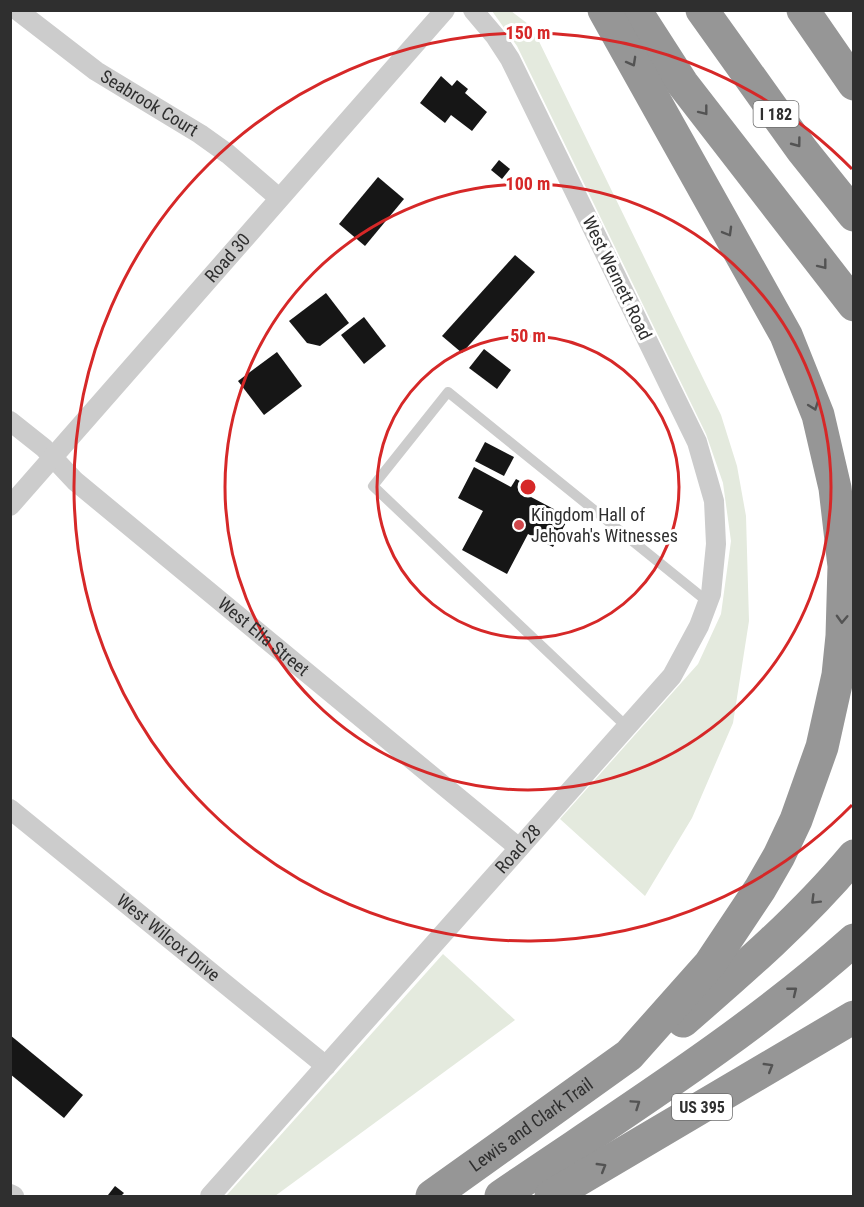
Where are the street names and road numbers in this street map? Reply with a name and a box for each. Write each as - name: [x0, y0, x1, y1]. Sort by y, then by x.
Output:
- street label: Seabrook Court: [97, 65, 202, 140]
- road number: I 182: [754, 101, 798, 127]
- street label: West Wernett Road: [578, 213, 656, 343]
- street label: Road 30: [200, 229, 254, 286]
- street label: West Ella Street: [214, 593, 313, 680]
- street label: Road 28: [491, 820, 545, 877]
- street label: West Wilcox Drive: [113, 889, 224, 985]
- street label: Lewis and Clark Trail: [465, 1073, 597, 1176]
- road number: US 395: [672, 1094, 732, 1120]

